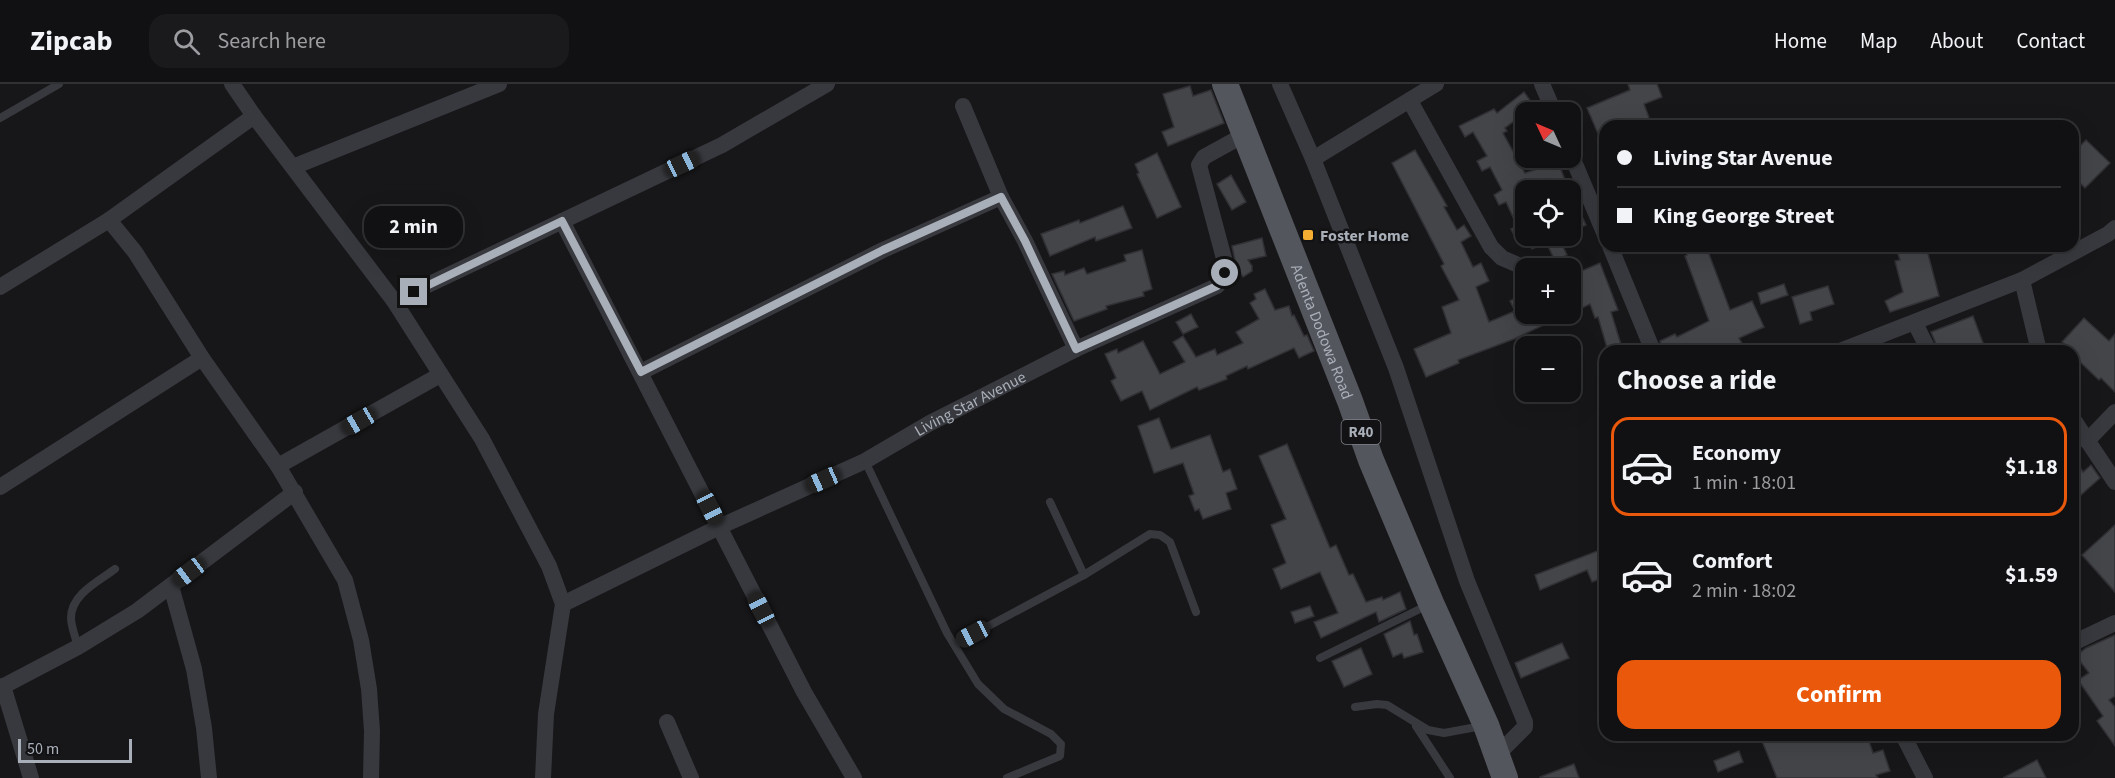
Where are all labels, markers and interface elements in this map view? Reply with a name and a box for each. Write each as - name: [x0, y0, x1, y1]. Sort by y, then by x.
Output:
- search box: [149, 14, 569, 68]
- text: Zipcab: [30, 21, 113, 61]
- icon: search: [170, 25, 203, 58]
- text: Search here: [218, 25, 326, 57]
- text: Home: [1774, 26, 1827, 56]
- text: Map: [1860, 26, 1898, 56]
- text: About: [1931, 26, 1983, 56]
- text: Contact: [2016, 26, 2085, 56]
- north arrow: [1515, 102, 1581, 168]
- map controls: [1515, 102, 1581, 402]
- text: Living Star Avenue: [1653, 142, 1833, 174]
- car: [662, 148, 702, 180]
- button: locate: [1515, 180, 1581, 246]
- text: King George Street: [1653, 200, 1834, 232]
- callout: 2 min: [364, 205, 464, 247]
- text: 2 min: [389, 213, 438, 241]
- place label: Foster Home: [1320, 225, 1409, 247]
- marker: Foster Home: [1301, 228, 1315, 242]
- button: +: [1515, 258, 1581, 324]
- route start: [1211, 259, 1238, 286]
- street label: Adenta Dodowa Road: [1285, 261, 1358, 403]
- route end: [400, 278, 427, 305]
- button: −: [1515, 336, 1581, 402]
- text: Choose a ride: [1617, 361, 1777, 400]
- street label: Living Star Avenue: [910, 366, 1030, 442]
- car: [339, 404, 379, 438]
- road number: R40: [1342, 420, 1380, 444]
- text: Economy: [1692, 437, 1781, 469]
- icon: car: [1620, 440, 1674, 494]
- text: $1.18: [2005, 451, 2058, 483]
- car: [803, 464, 843, 496]
- text: 1 min · 18:01: [1692, 469, 1796, 497]
- car: [694, 488, 726, 528]
- text: Comfort: [1692, 545, 1773, 577]
- icon: car: [1620, 548, 1674, 602]
- car: [169, 554, 209, 590]
- text: $1.59: [2005, 559, 2058, 591]
- text: 2 min · 18:02: [1692, 577, 1796, 605]
- car: [745, 589, 777, 629]
- car: [953, 618, 993, 650]
- button: Confirm: [1617, 660, 2061, 729]
- scale bar: [18, 736, 132, 764]
- text: 50 m: [27, 738, 59, 760]

